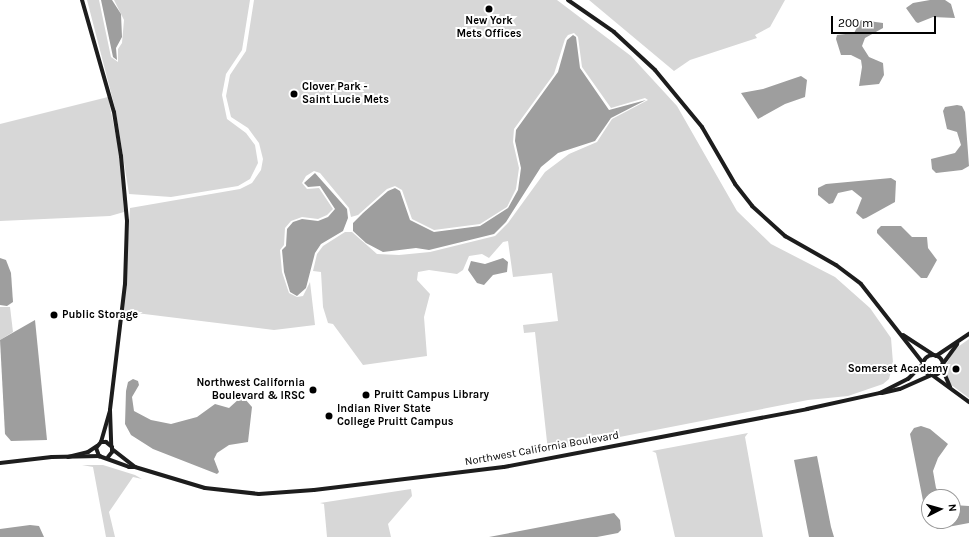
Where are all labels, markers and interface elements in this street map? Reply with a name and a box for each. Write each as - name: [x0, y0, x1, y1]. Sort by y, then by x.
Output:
- marker: New York Mets Offices: [484, 4, 494, 14]
- scale bar: [833, 8, 938, 34]
- place label: New York Mets Offices: [456, 15, 522, 41]
- text: 200 m: [838, 16, 873, 30]
- place label: Clover Park - Saint Lucie Mets: [302, 81, 389, 107]
- marker: Clover Park - Saint Lucie Mets: [289, 89, 299, 99]
- place label: Public Storage: [62, 308, 138, 322]
- marker: Public Storage: [49, 310, 59, 320]
- place label: Somerset Academy: [848, 362, 948, 376]
- marker: Somerset Academy: [951, 364, 961, 374]
- place label: Northwest California Boulevard & IRSC: [196, 377, 305, 403]
- marker: Northwest California Boulevard & IRSC: [308, 385, 318, 395]
- place label: Pruitt Campus Library: [374, 388, 489, 402]
- marker: Pruitt Campus Library: [361, 390, 371, 400]
- place label: Indian River State College Pruitt Campus: [337, 403, 454, 429]
- marker: Indian River State College Pruitt Campus: [324, 411, 334, 421]
- street label: Northwest California Boulevard: [464, 429, 620, 469]
- north arrow: [921, 489, 961, 529]
- text: N: [946, 503, 959, 512]

